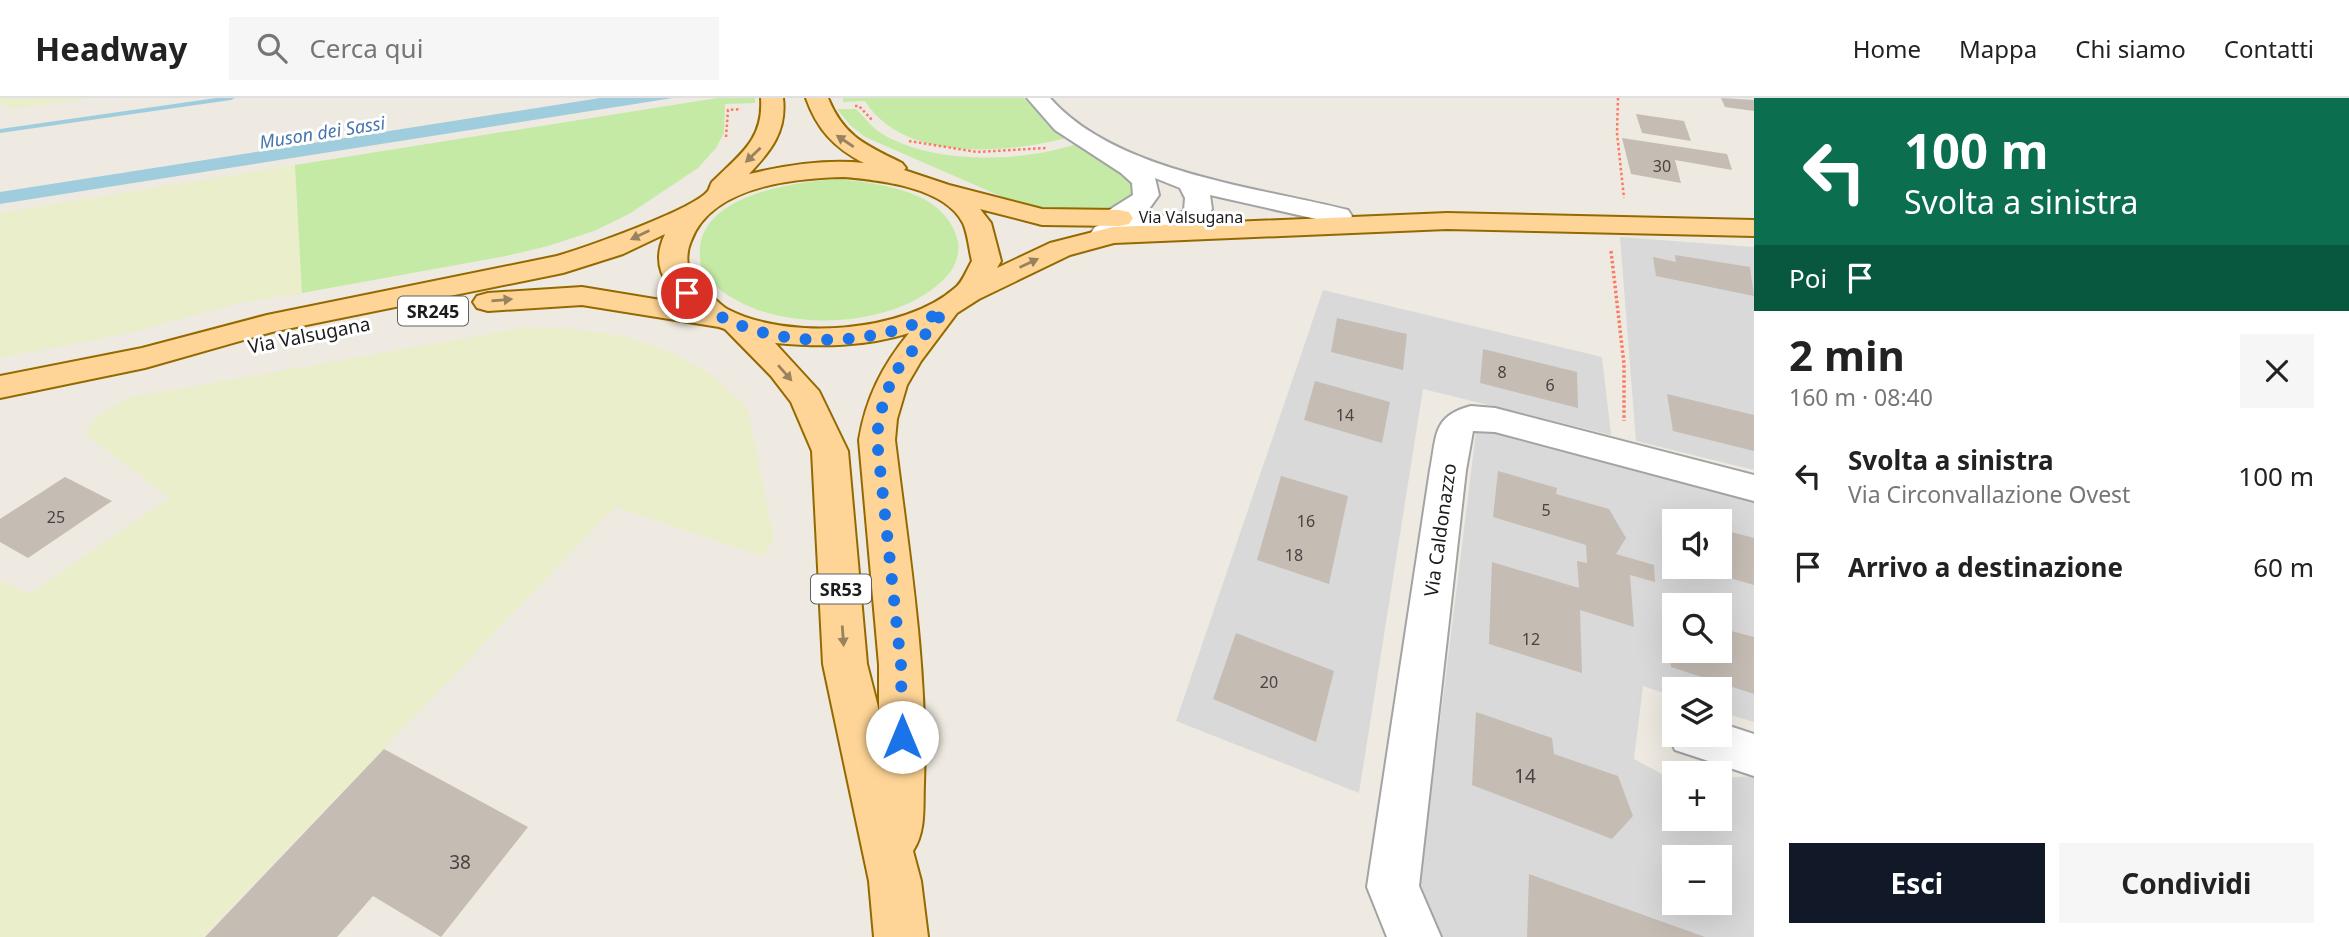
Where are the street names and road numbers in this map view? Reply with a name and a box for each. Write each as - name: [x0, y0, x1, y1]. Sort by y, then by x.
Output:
- street label: Via Valsugana: [1139, 206, 1243, 228]
- road number: SR245: [398, 296, 468, 326]
- street label: Via Valsugana: [246, 310, 372, 360]
- street label: Via Caldonazzo: [1418, 462, 1462, 598]
- road number: SR53: [811, 574, 871, 603]

